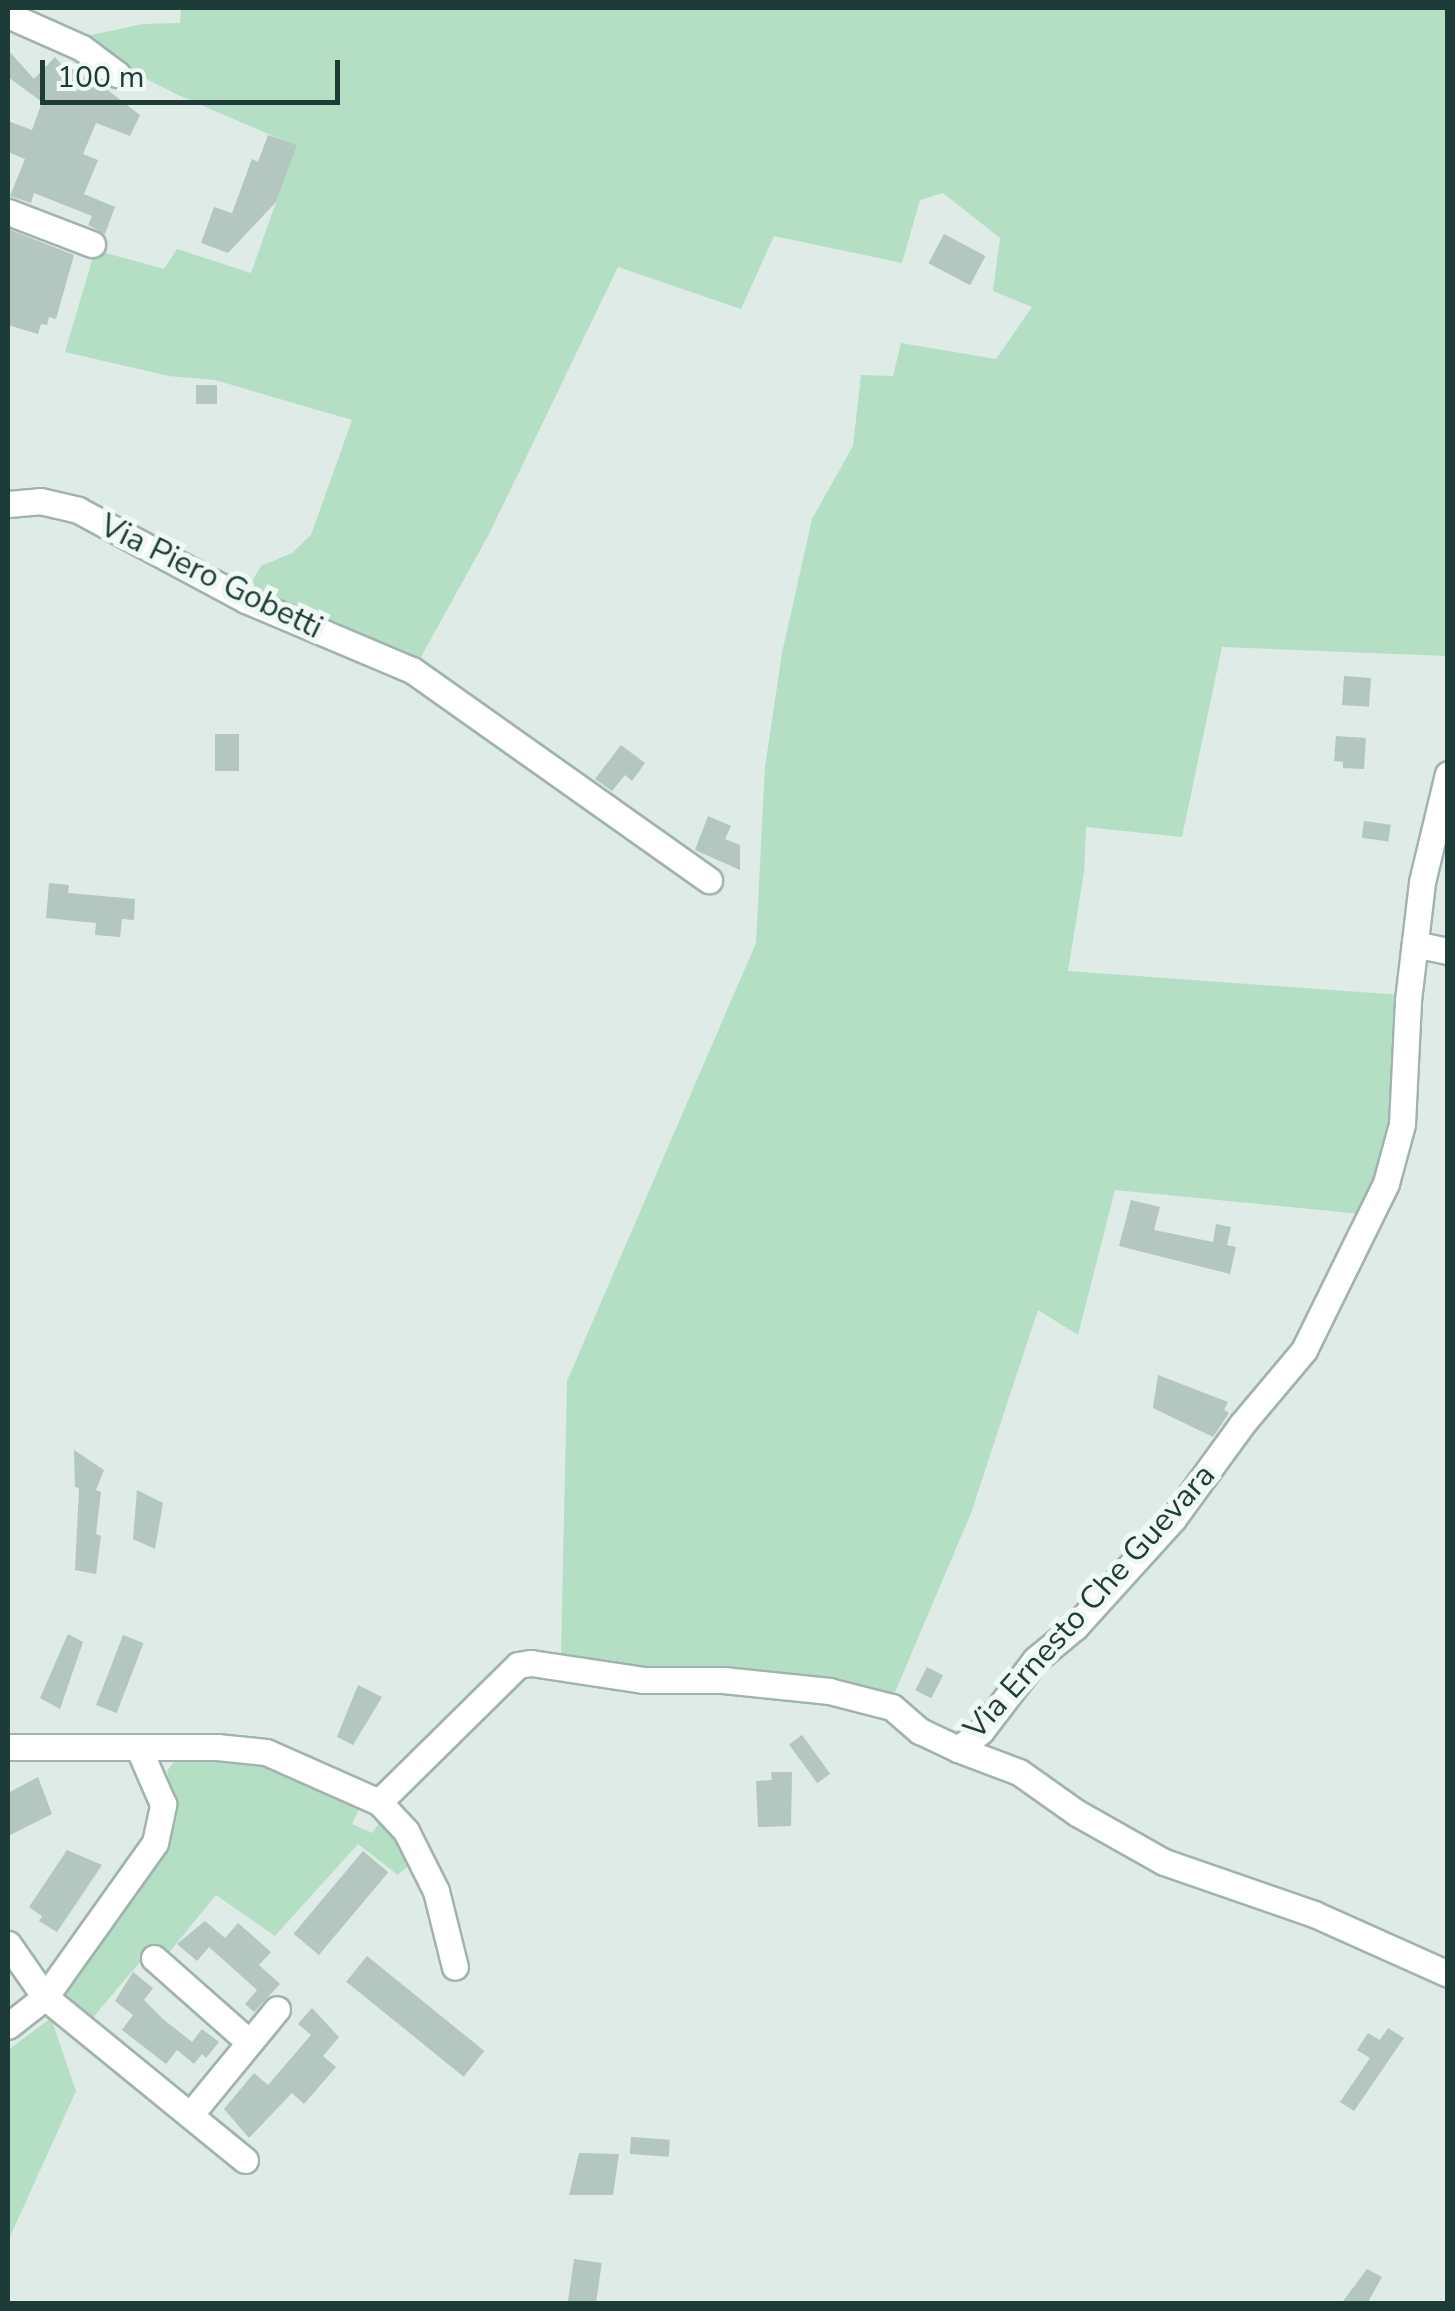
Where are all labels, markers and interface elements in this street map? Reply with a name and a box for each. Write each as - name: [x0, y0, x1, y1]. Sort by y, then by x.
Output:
- scale bar: [45, 40, 345, 102]
- text: 100 m: [57, 57, 144, 98]
- street label: Via Piero Gobetti: [94, 507, 328, 647]
- street label: Via Ernesto Che Guevara: [956, 1457, 1224, 1747]

